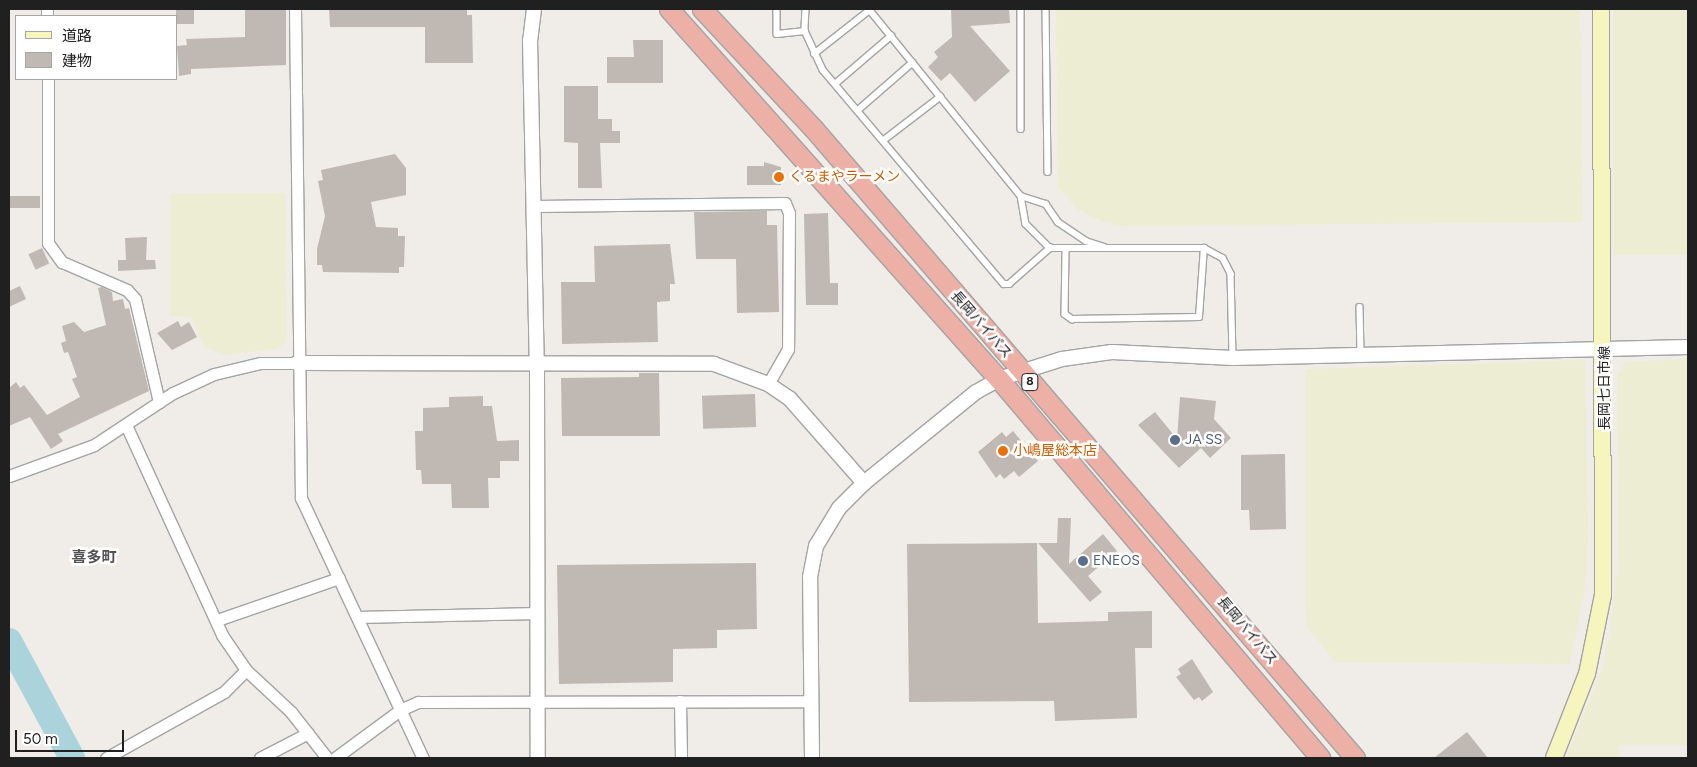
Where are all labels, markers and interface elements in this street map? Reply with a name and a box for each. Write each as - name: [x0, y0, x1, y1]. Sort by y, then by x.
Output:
- legend: [15, 15, 178, 80]
- text: 道路: [62, 27, 92, 45]
- text: 建物: [62, 52, 92, 70]
- place label: くるまやラーメン: [789, 169, 901, 185]
- marker: くるまやラーメン: [773, 171, 785, 183]
- street label: 長岡バイパス: [947, 288, 1015, 362]
- street label: 長岡七日市線: [1597, 346, 1613, 430]
- road number: 8: [1021, 372, 1039, 392]
- place label: JA SS: [1185, 432, 1222, 448]
- marker: JA SS: [1169, 434, 1181, 446]
- place label: 小嶋屋総本店: [1013, 443, 1097, 459]
- marker: 小嶋屋総本店: [997, 445, 1009, 457]
- district label: 喜多町: [72, 549, 116, 567]
- place label: ENEOS: [1093, 553, 1140, 569]
- marker: ENEOS: [1077, 555, 1089, 567]
- street label: 長岡バイパス: [1214, 593, 1280, 669]
- scale bar: [18, 720, 126, 752]
- text: 50 m: [23, 730, 58, 748]

